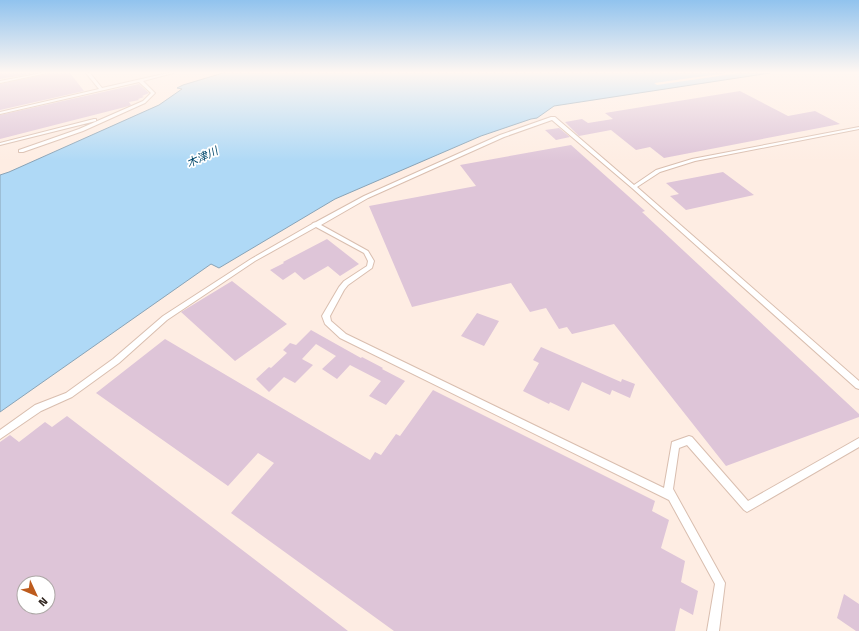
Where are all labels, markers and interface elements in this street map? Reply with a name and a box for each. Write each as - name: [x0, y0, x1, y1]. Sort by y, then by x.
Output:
- water label: 木津川: [184, 142, 221, 171]
- north arrow: [16, 575, 56, 615]
- text: N: [35, 594, 52, 610]

